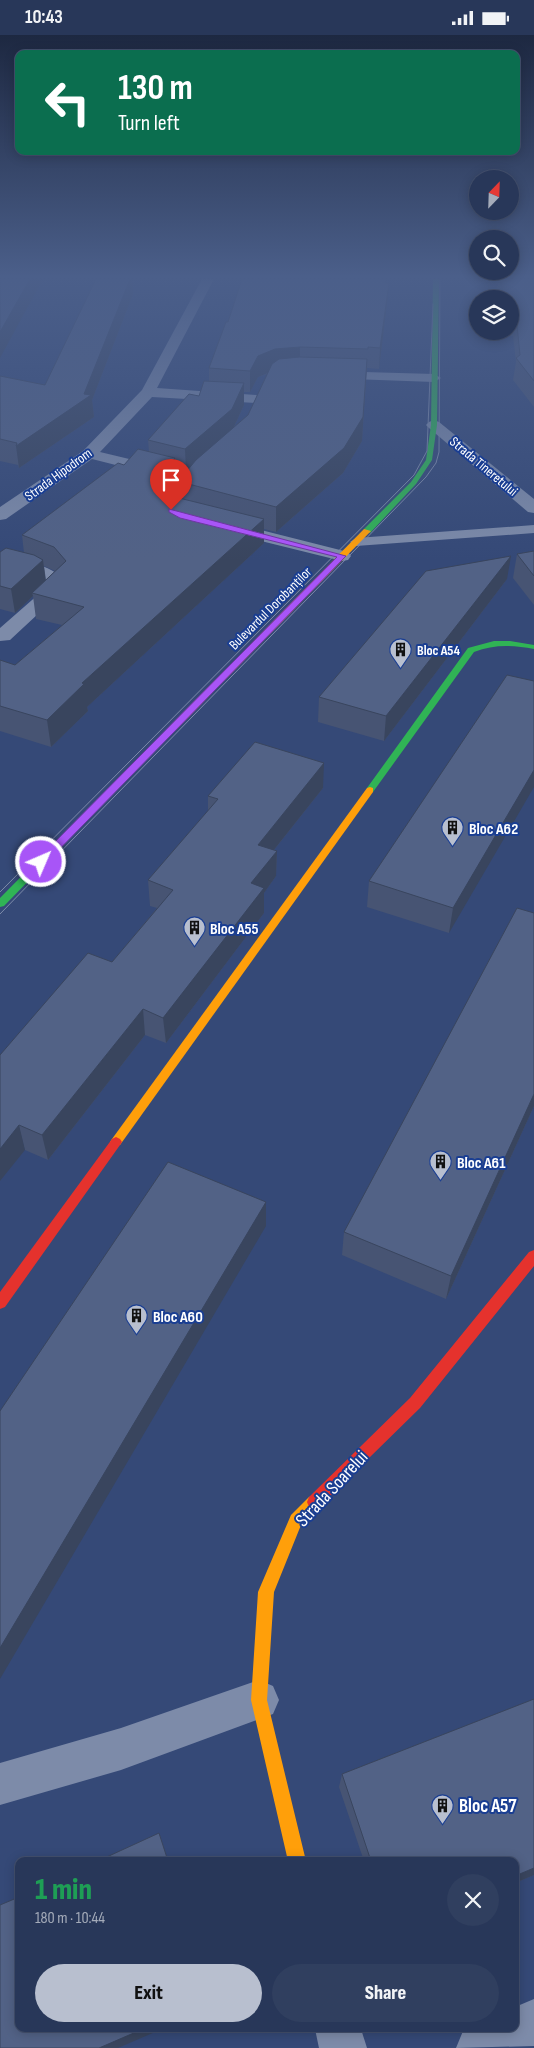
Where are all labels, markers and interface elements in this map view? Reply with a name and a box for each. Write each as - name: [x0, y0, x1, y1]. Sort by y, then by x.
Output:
- text: 10:43: [25, 6, 63, 29]
- text: 130 m: [118, 67, 193, 110]
- icon: left: [35, 70, 100, 135]
- text: Turn left: [118, 110, 180, 137]
- north arrow: [469, 170, 519, 220]
- map controls: [469, 170, 519, 340]
- button: search: [469, 230, 519, 280]
- button: layers: [469, 290, 519, 340]
- street label: Strada Tineretului: [446, 433, 521, 500]
- street label: Strada Hipodrom: [21, 444, 95, 504]
- pin: [150, 459, 192, 510]
- icon: arrive: [157, 466, 185, 494]
- street label: Bulevardul Dorobanților: [225, 563, 315, 653]
- building icon: Bloc A54: [389, 638, 413, 669]
- place label: Bloc A54: [417, 642, 460, 659]
- building icon: Bloc A62: [441, 816, 465, 847]
- place label: Bloc A62: [469, 820, 518, 839]
- position arrow: [14, 835, 66, 887]
- building icon: Bloc A55: [182, 916, 206, 947]
- place label: Bloc A55: [210, 920, 259, 939]
- building icon: Bloc A61: [429, 1150, 453, 1181]
- place label: Bloc A61: [457, 1154, 506, 1173]
- building icon: Bloc A60: [125, 1304, 149, 1335]
- place label: Bloc A60: [153, 1308, 203, 1327]
- street label: Strada Soarelui: [291, 1446, 373, 1532]
- building icon: Bloc A57: [431, 1793, 455, 1824]
- place label: Bloc A57: [459, 1795, 517, 1818]
- text: 1 min: [35, 1872, 92, 1908]
- button: close: [447, 1874, 499, 1926]
- text: 180 m · 10:44: [35, 1909, 105, 1928]
- button: Exit: [35, 1964, 262, 2022]
- button: Share: [272, 1964, 499, 2022]

